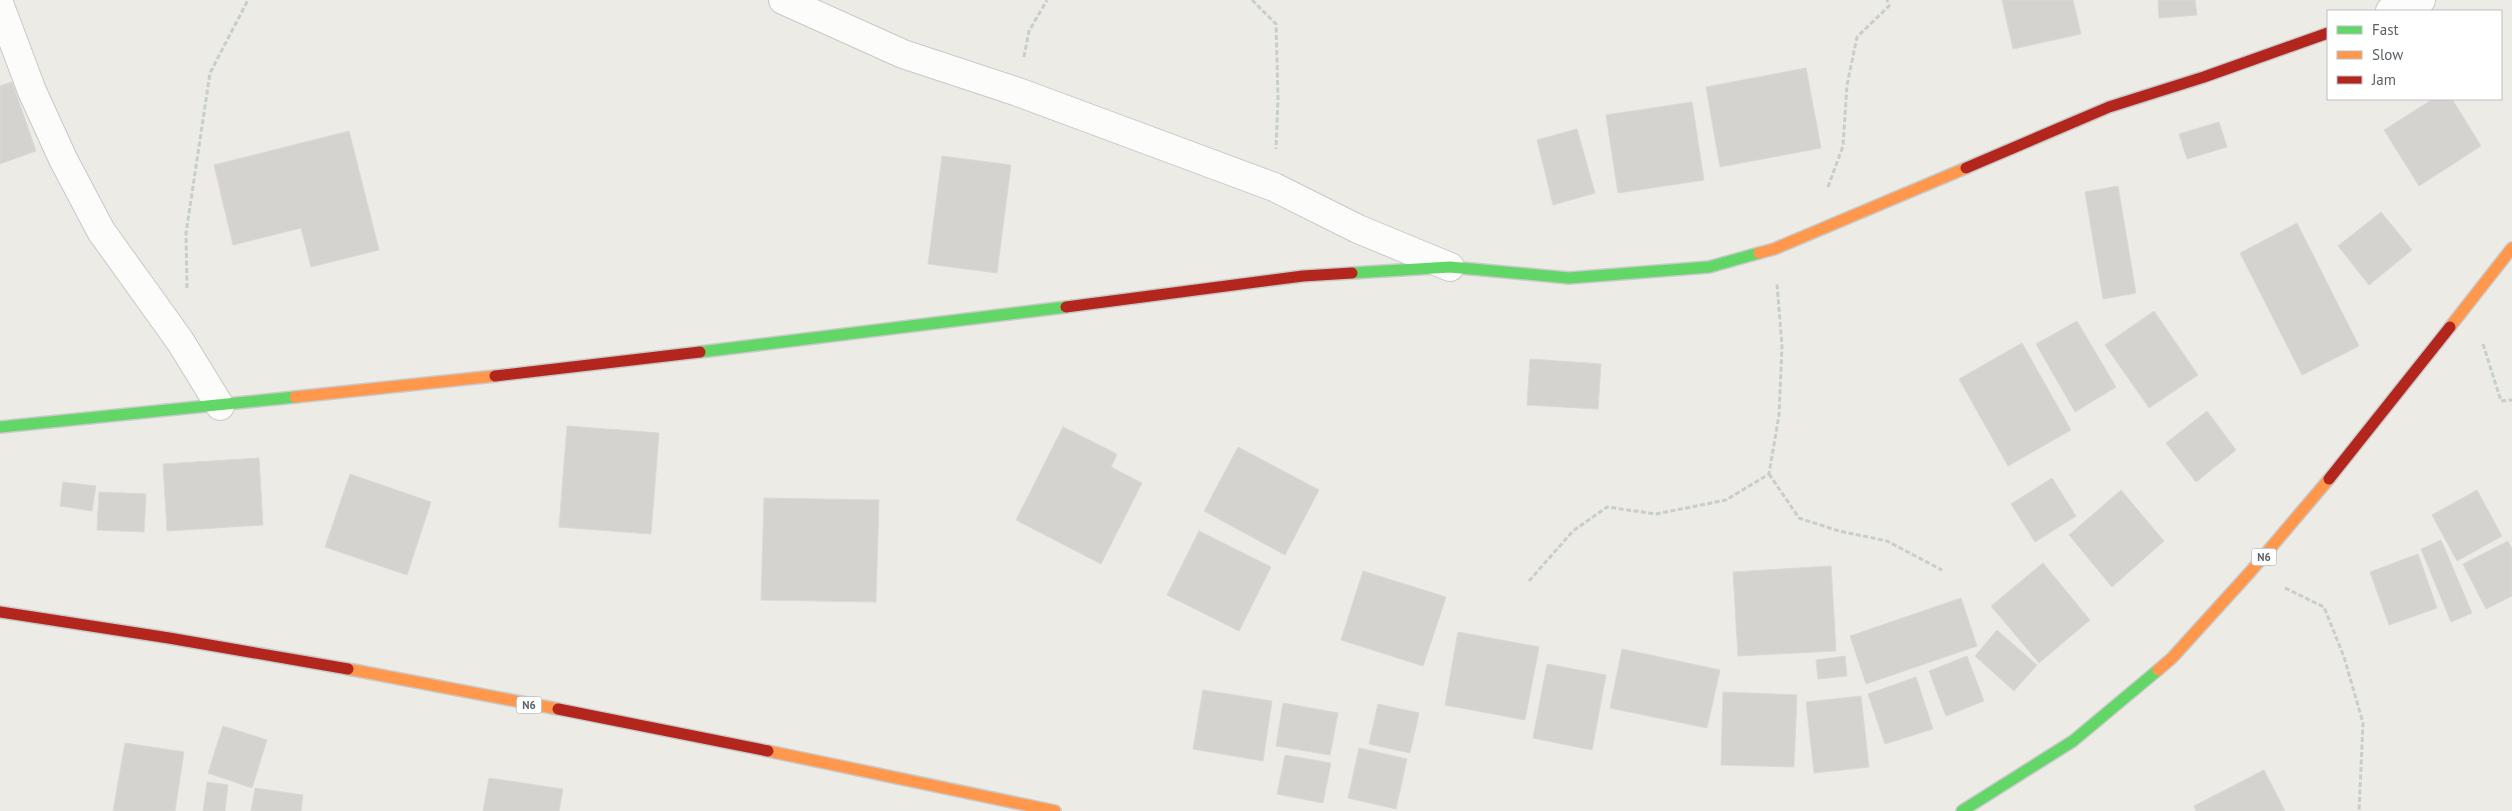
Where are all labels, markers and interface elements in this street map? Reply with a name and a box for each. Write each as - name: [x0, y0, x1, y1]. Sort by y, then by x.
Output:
- legend: [2327, 10, 2502, 100]
- text: Fast: [2372, 20, 2399, 39]
- text: Slow: [2372, 45, 2403, 64]
- text: Jam: [2371, 70, 2396, 89]
- road number: N6: [2252, 548, 2276, 566]
- road number: N6: [516, 696, 542, 714]

